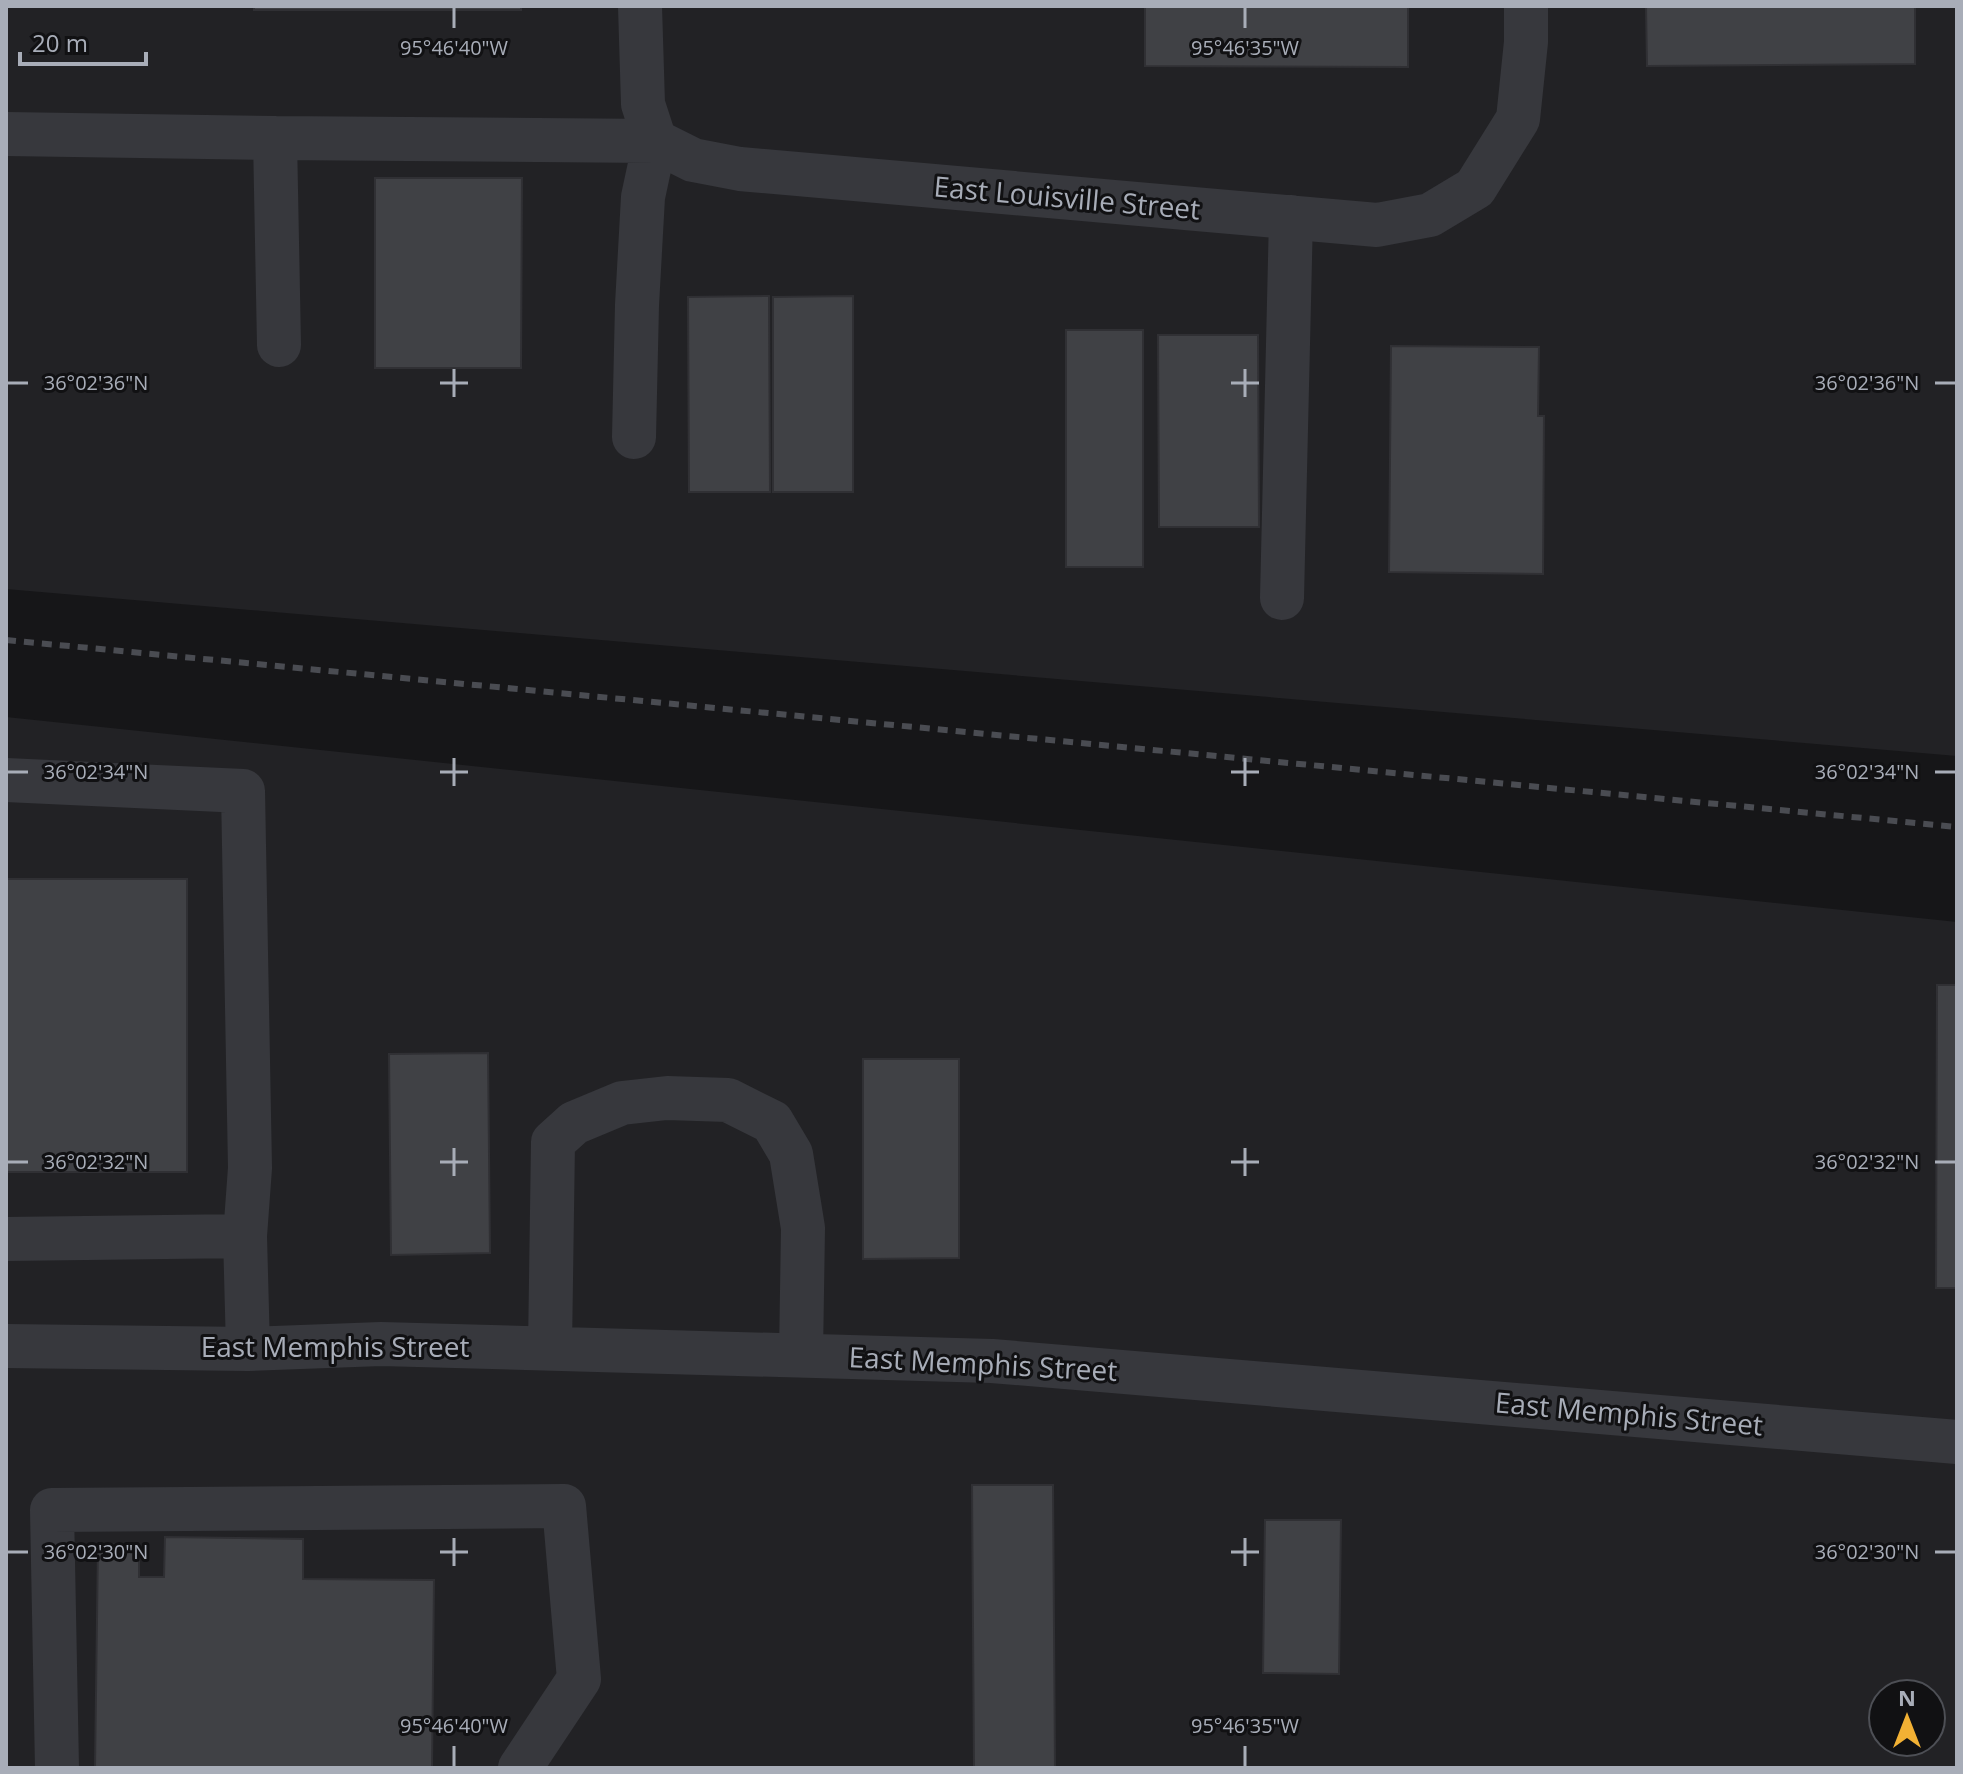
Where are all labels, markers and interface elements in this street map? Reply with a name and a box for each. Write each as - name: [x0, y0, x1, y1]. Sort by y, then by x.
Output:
- scale bar: [20, 16, 146, 66]
- text: 20 m: [32, 26, 88, 59]
- text: 95°46'40"W: [400, 34, 509, 61]
- text: 95°46'35"W: [1191, 34, 1300, 61]
- street label: East Louisville Street: [932, 166, 1202, 228]
- text: 36°02'36"N: [44, 369, 148, 396]
- text: 36°02'36"N: [1815, 369, 1919, 396]
- text: 36°02'34"N: [44, 758, 148, 785]
- text: 36°02'34"N: [1815, 758, 1919, 785]
- text: 36°02'32"N: [44, 1148, 148, 1175]
- text: 36°02'32"N: [1815, 1148, 1919, 1175]
- street label: East Memphis Street: [201, 1327, 469, 1365]
- street label: East Memphis Street: [848, 1337, 1118, 1389]
- street label: East Memphis Street: [1494, 1382, 1765, 1444]
- text: 36°02'30"N: [44, 1538, 148, 1565]
- text: 36°02'30"N: [1815, 1538, 1919, 1565]
- north arrow: [1867, 1678, 1947, 1758]
- text: N: [1898, 1682, 1916, 1712]
- text: 95°46'40"W: [400, 1712, 509, 1739]
- text: 95°46'35"W: [1191, 1712, 1300, 1739]

